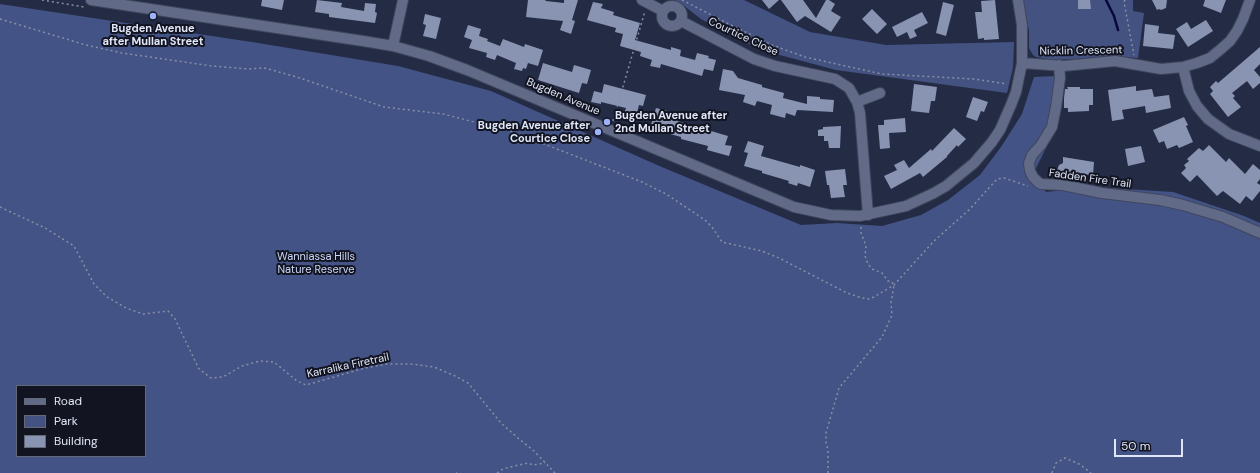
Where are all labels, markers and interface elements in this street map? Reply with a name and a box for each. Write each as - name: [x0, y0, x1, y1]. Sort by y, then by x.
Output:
- marker: Bugden Avenue after Mullan Street: [148, 11, 158, 21]
- street label: Courtice Close: [706, 15, 780, 59]
- place label: Bugden Avenue after Mullan Street: [103, 22, 203, 48]
- street label: Nicklin Crescent: [1039, 44, 1123, 58]
- street label: Bugden Avenue: [524, 76, 602, 118]
- place label: Bugden Avenue after 2nd Mullan Street: [615, 109, 727, 135]
- marker: Bugden Avenue after 2nd Mullan Street: [602, 117, 612, 127]
- place label: Bugden Avenue after Courtice Close: [478, 119, 590, 145]
- marker: Bugden Avenue after Courtice Close: [593, 127, 603, 137]
- street label: Fadden Fire Trail: [1048, 167, 1132, 191]
- park label: Wanniassa Hills Nature Reserve: [277, 250, 355, 276]
- street label: Karralika Firetrail: [306, 351, 390, 381]
- legend: [16, 385, 146, 457]
- text: Road: [54, 393, 82, 409]
- text: Park: [54, 413, 78, 429]
- scale bar: [1116, 431, 1185, 457]
- text: Building: [54, 433, 98, 449]
- text: 50 m: [1121, 438, 1150, 454]

